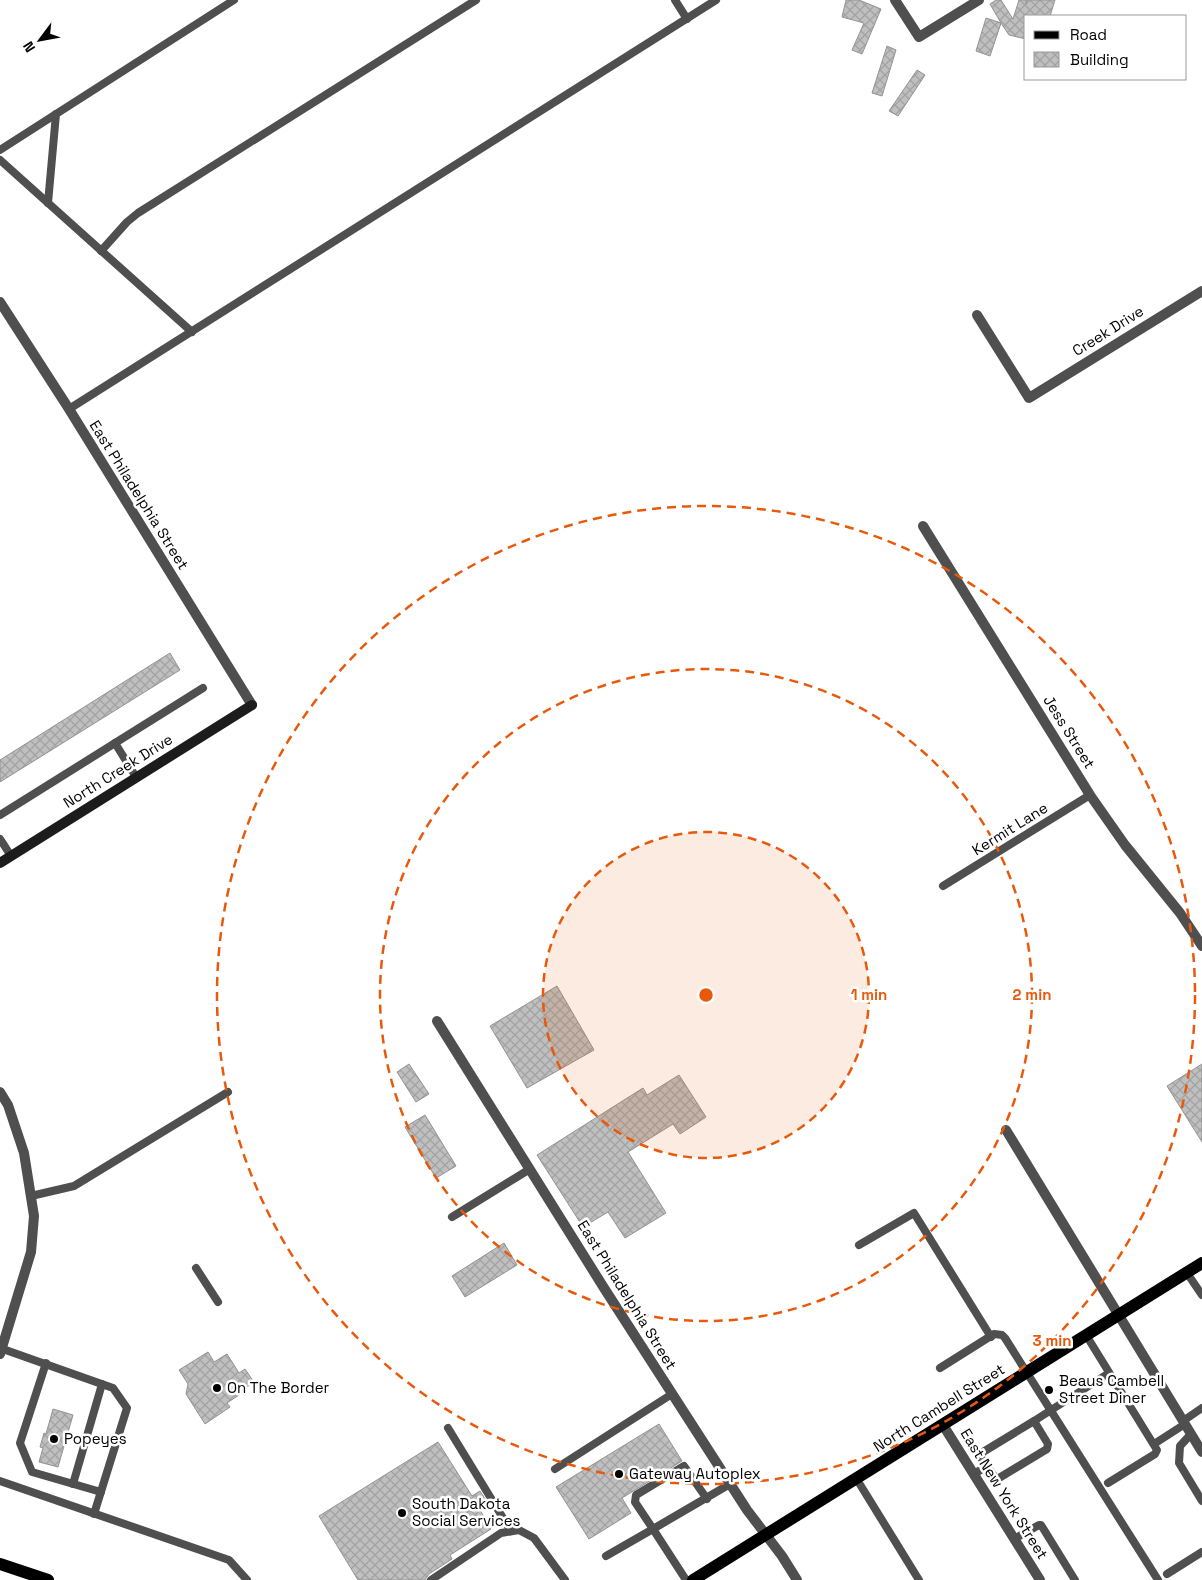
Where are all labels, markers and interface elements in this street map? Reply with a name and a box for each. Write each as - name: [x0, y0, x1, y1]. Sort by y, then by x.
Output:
- north arrow: [15, 15, 65, 65]
- legend: [1024, 15, 1187, 80]
- text: Road: [1070, 25, 1107, 44]
- text: N: [19, 38, 39, 56]
- text: Building: [1070, 50, 1129, 69]
- street label: Creek Drive: [1069, 301, 1147, 360]
- street label: East Philadelphia Street: [86, 417, 193, 573]
- street label: Jess Street: [1039, 692, 1099, 772]
- street label: North Creek Drive: [59, 729, 176, 812]
- street label: Kermit Lane: [968, 798, 1051, 859]
- text: 1 min: [851, 985, 887, 1004]
- text: 2 min: [1013, 985, 1051, 1004]
- centre of rings: [697, 986, 715, 1004]
- street label: East Philadelphia Street: [574, 1217, 681, 1373]
- text: 3 min: [1033, 1331, 1071, 1350]
- street label: North Cambell Street: [869, 1359, 1008, 1456]
- place label: Beaus Cambell Street Diner: [1059, 1371, 1164, 1407]
- place label: On The Border: [227, 1378, 330, 1397]
- marker: On The Border: [211, 1382, 223, 1394]
- marker: Beaus Cambell Street Diner: [1043, 1384, 1055, 1396]
- street label: East New York Street: [957, 1425, 1052, 1563]
- place label: Popeyes: [64, 1429, 127, 1448]
- marker: Popeyes: [48, 1433, 60, 1445]
- place label: Gateway Autoplex: [629, 1464, 761, 1483]
- marker: Gateway Autoplex: [613, 1468, 625, 1480]
- place label: South Dakota Social Services: [412, 1494, 521, 1530]
- marker: South Dakota Social Services: [396, 1507, 408, 1519]

